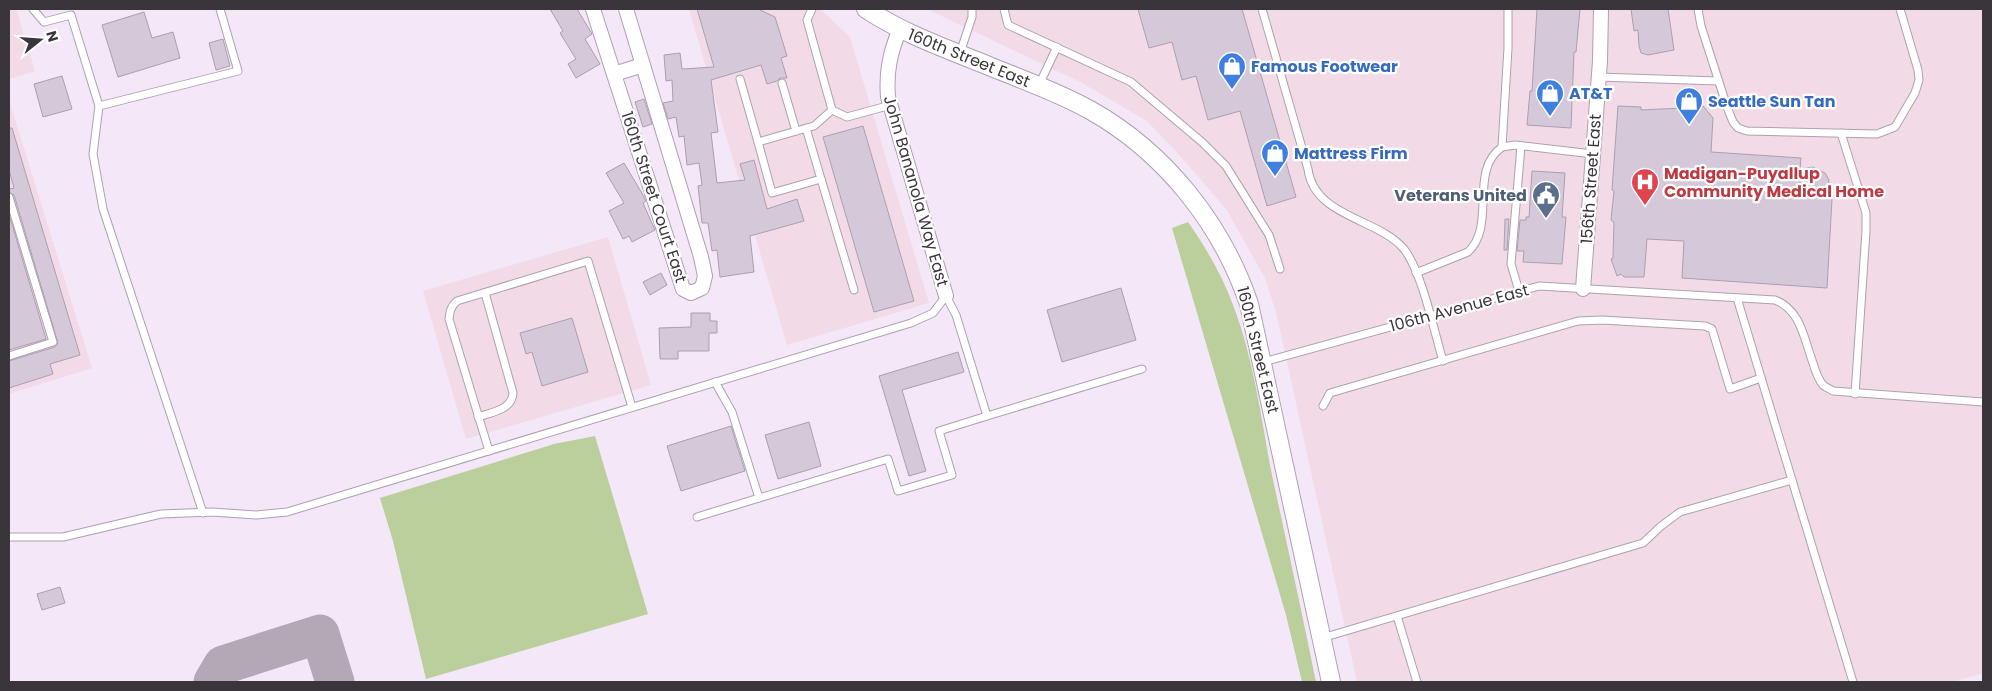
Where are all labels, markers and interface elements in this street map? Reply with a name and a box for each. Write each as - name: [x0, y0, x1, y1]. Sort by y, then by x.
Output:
- north arrow: [15, 15, 65, 65]
- street label: 160th Street East: [904, 23, 1034, 93]
- text: N: [41, 28, 64, 44]
- shop icon: Famous Footwear: [1217, 51, 1247, 90]
- place label: Famous Footwear: [1251, 55, 1398, 78]
- shop icon: AT&T: [1535, 78, 1565, 117]
- place label: AT&T: [1569, 82, 1613, 105]
- shop icon: Seattle Sun Tan: [1674, 86, 1704, 125]
- place label: Seattle Sun Tan: [1708, 90, 1835, 113]
- street label: John Bananola Way East: [878, 93, 954, 289]
- street label: 160th Street Court East: [615, 108, 693, 286]
- street label: 156th Street East: [1575, 113, 1607, 245]
- shop icon: Mattress Firm: [1260, 138, 1290, 177]
- place label: Mattress Firm: [1294, 142, 1408, 165]
- place label: Madigan-Puyallup Community Medical Home: [1664, 162, 1884, 203]
- hospital icon: Madigan-Puyallup Community Medical Home: [1630, 167, 1660, 206]
- public building icon: Veterans United: [1531, 180, 1561, 219]
- place label: Veterans United: [1394, 184, 1527, 207]
- street label: 106th Avenue East: [1387, 278, 1531, 338]
- street label: 160th Street East: [1231, 284, 1285, 416]

